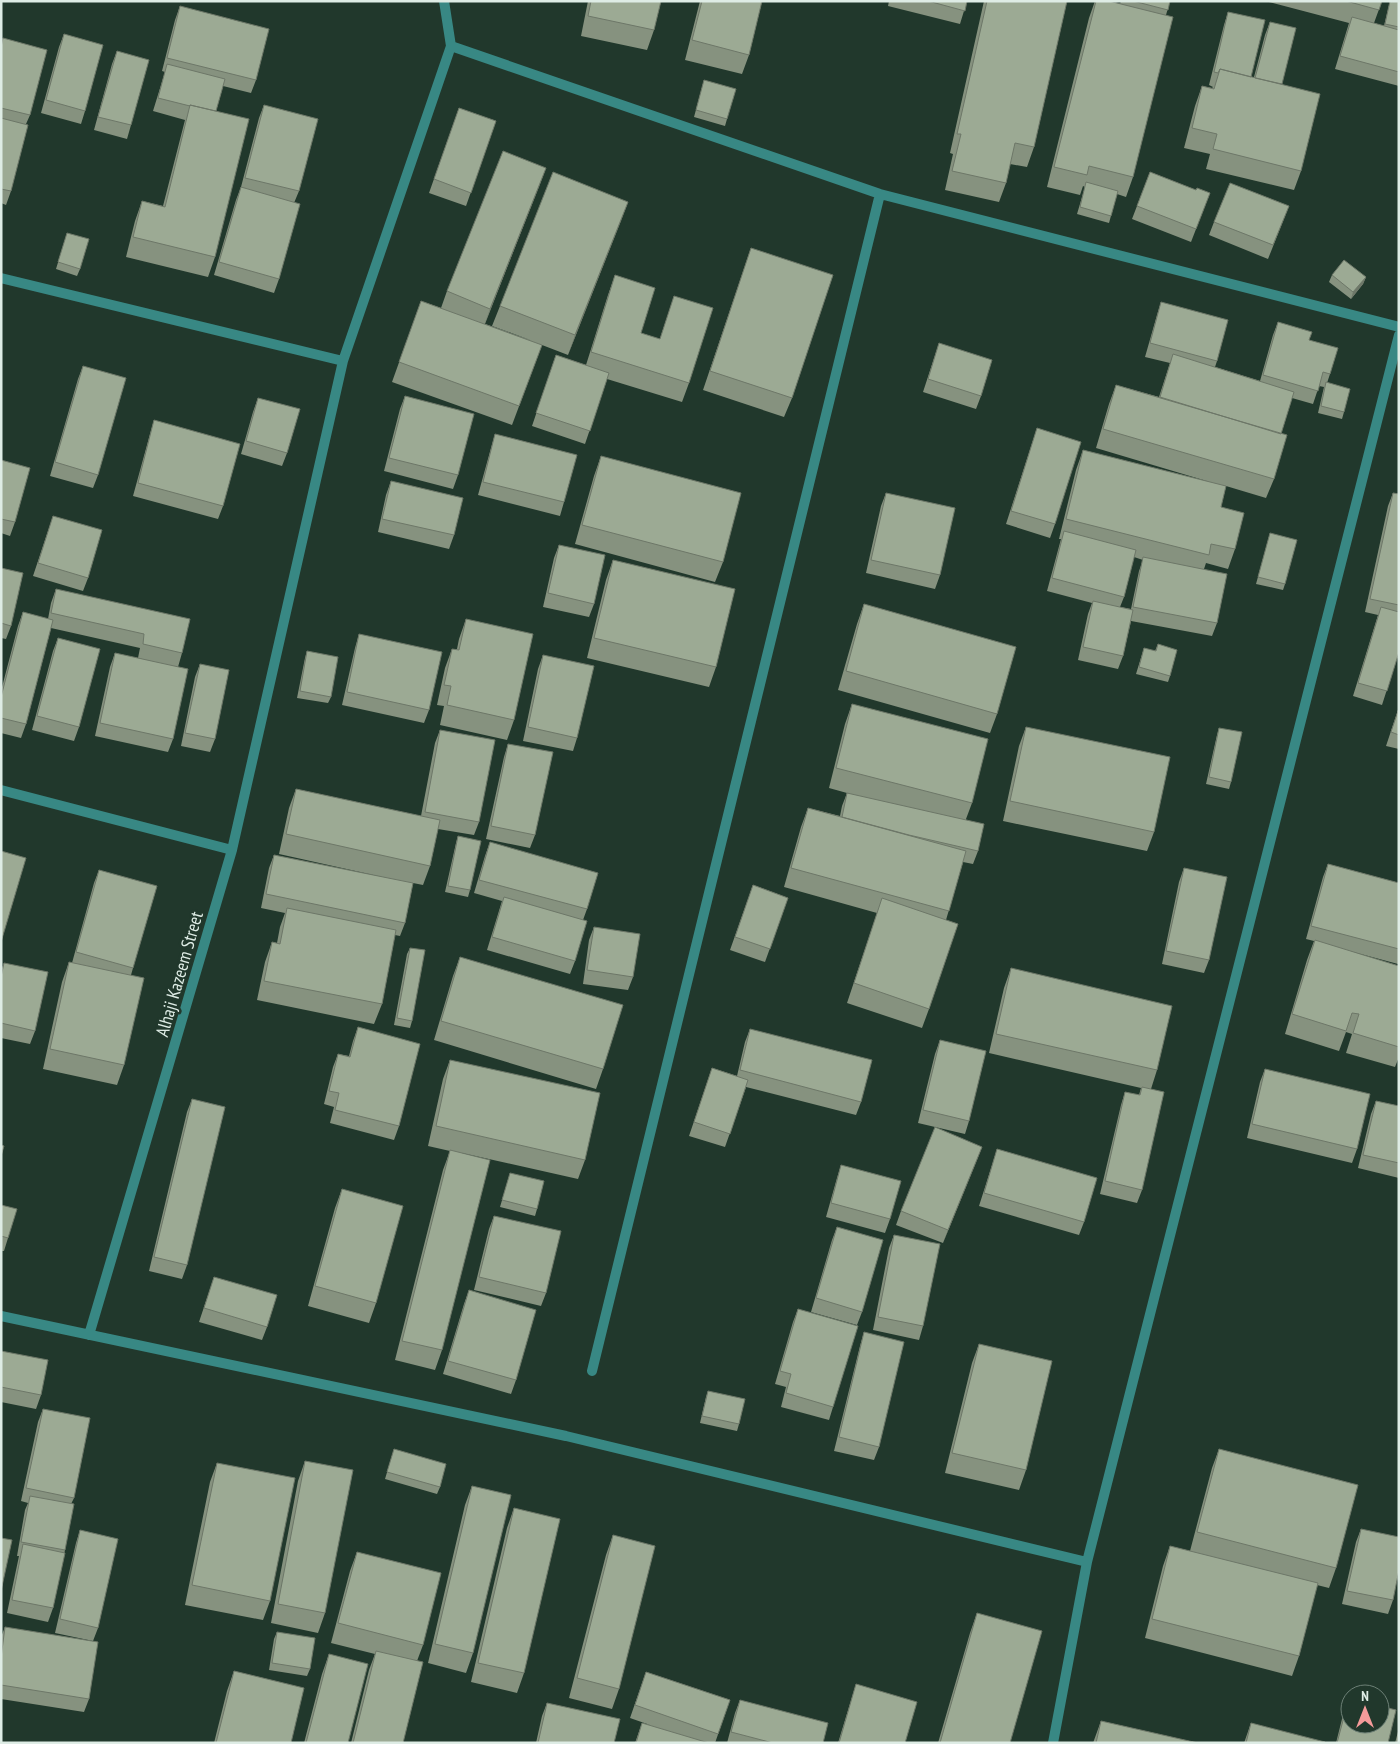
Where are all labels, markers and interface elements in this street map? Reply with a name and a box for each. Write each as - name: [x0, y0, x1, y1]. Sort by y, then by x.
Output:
- street label: Alhaji Kazeem Street: [150, 909, 208, 1039]
- north arrow: [1340, 1684, 1390, 1734]
- text: N: [1361, 1687, 1369, 1705]

